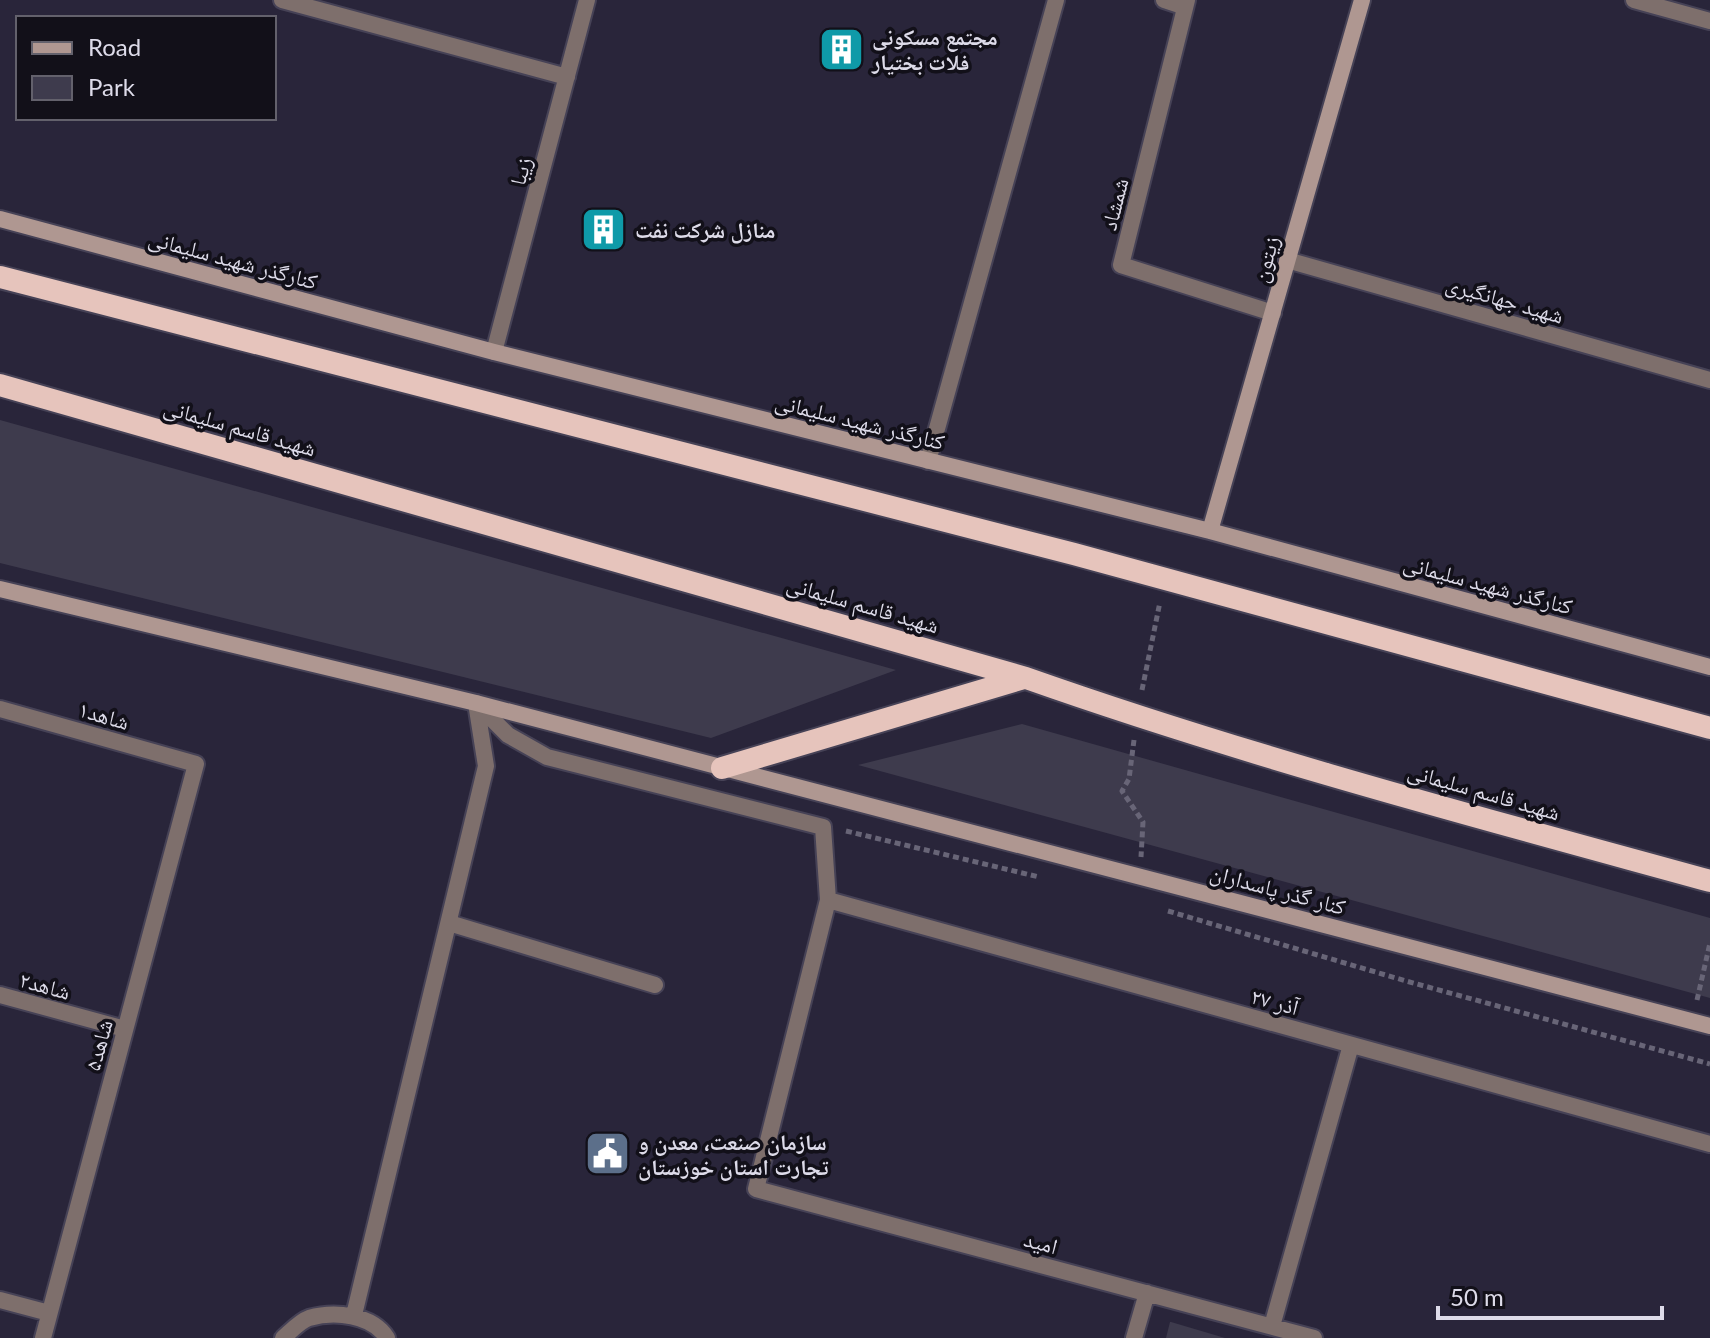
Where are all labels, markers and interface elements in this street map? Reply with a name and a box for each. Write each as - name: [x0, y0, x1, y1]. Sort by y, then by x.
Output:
- legend: [16, 16, 276, 120]
- place label: مجتمع مسکونی فلات بختیار: [871, 23, 998, 75]
- building icon: مجتمع مسکونی فلات بختیار: [817, 25, 865, 73]
- text: Road: [88, 32, 141, 61]
- text: Park: [88, 72, 136, 101]
- street label: زیبا: [503, 154, 537, 188]
- street label: شمشاد: [1095, 175, 1133, 233]
- building icon: منازل شرکت نفت: [580, 205, 628, 253]
- place label: منازل شرکت نفت: [635, 216, 776, 244]
- street label: کنارگذر شهید سلیمانی: [145, 223, 320, 295]
- street label: زیتون: [1246, 233, 1285, 286]
- street label: شهید جهانگیری: [1443, 269, 1567, 330]
- street label: کنارگذر شهید سلیمانی: [772, 387, 948, 456]
- street label: شهید قاسم سلیمانی: [160, 392, 319, 464]
- street label: کنارگذر شهید سلیمانی: [1400, 548, 1575, 620]
- street label: شهید قاسم سلیمانی: [783, 569, 942, 641]
- street label: شاهد۱: [76, 695, 132, 735]
- street label: شهید قاسم سلیمانی: [1404, 756, 1563, 828]
- street label: کنار گذر پاسداران: [1207, 858, 1349, 921]
- street label: شاهد۲: [17, 965, 73, 1005]
- street label: آذر ۲۷: [1248, 982, 1302, 1020]
- street label: شاهد۵: [78, 1017, 118, 1073]
- place label: سازمان صنعت، معدن و تجارت استان خوزستان: [638, 1128, 829, 1181]
- public building icon: سازمان صنعت، معدن و تجارت استان خوزستان: [583, 1130, 631, 1178]
- street label: امید: [1021, 1225, 1061, 1259]
- scale bar: [1438, 1270, 1662, 1320]
- text: 50 m: [1450, 1282, 1504, 1311]

